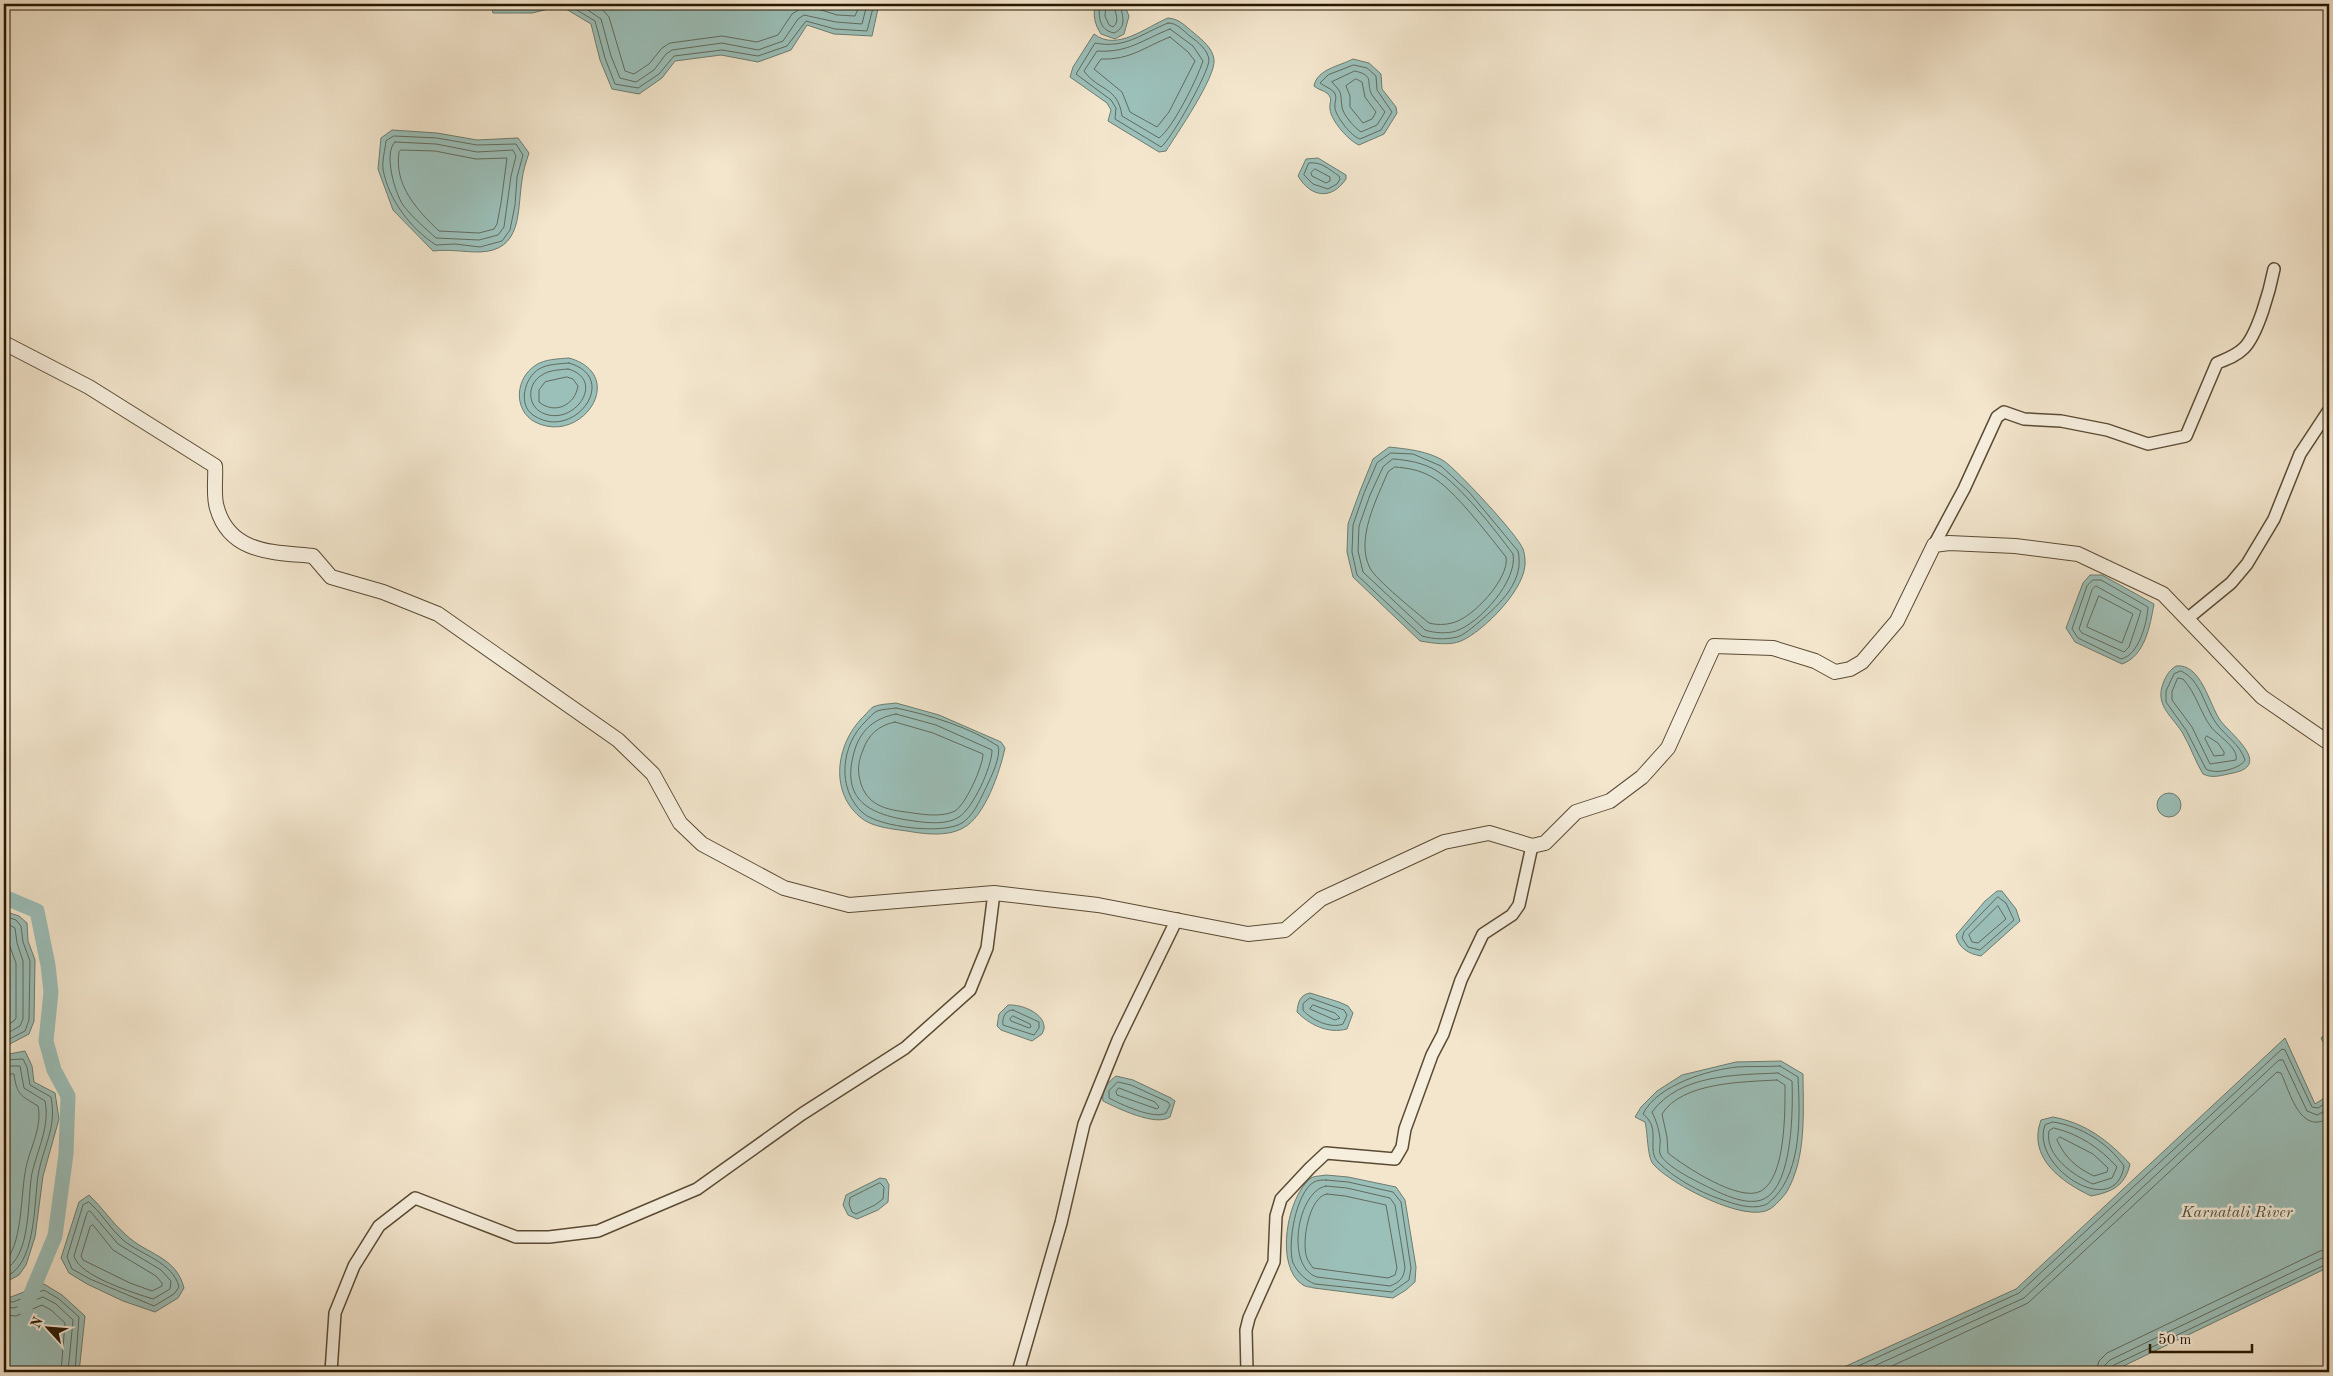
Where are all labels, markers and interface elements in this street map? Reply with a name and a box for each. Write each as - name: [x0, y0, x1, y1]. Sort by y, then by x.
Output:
- water label: Karnatali River: [2180, 1205, 2294, 1221]
- north arrow: [22, 1304, 72, 1354]
- text: N: [29, 1315, 46, 1331]
- scale bar: [2150, 1321, 2253, 1353]
- text: 50 m: [2158, 1333, 2192, 1348]

